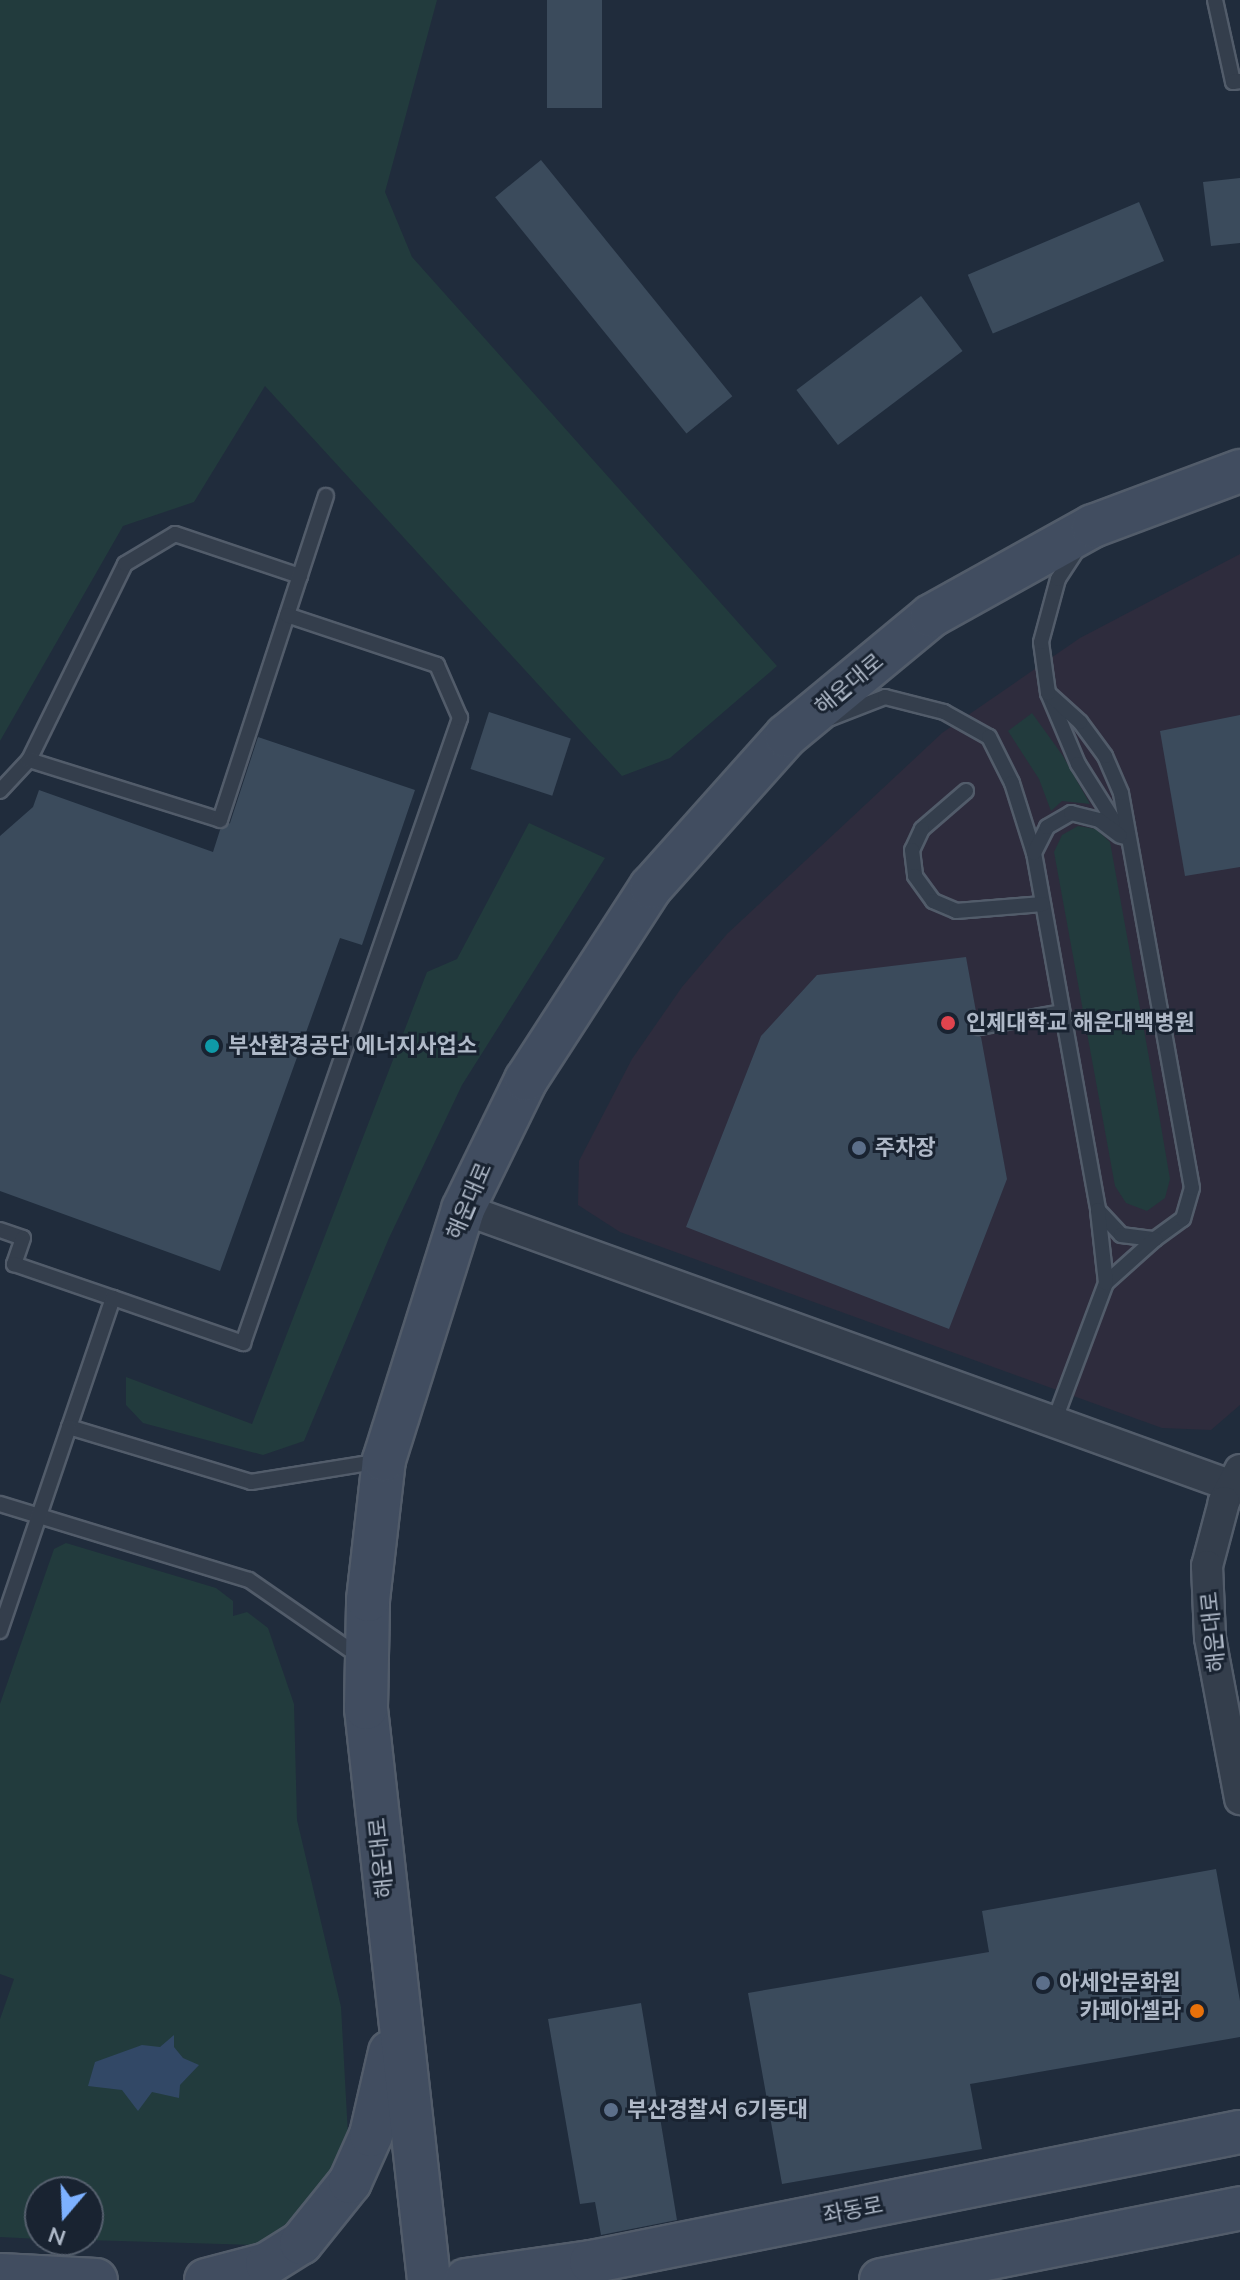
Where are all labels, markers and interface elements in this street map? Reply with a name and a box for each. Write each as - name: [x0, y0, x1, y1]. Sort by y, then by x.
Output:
- street label: 해운대로: [810, 648, 888, 720]
- place label: 인제대학교 해운대백병원: [966, 1010, 1195, 1036]
- marker: 인제대학교 해운대백병원: [937, 1012, 959, 1034]
- place label: 부산환경공단 에너지사업소: [228, 1033, 477, 1059]
- marker: 부산환경공단 에너지사업소: [203, 1037, 221, 1055]
- place label: 주차장: [875, 1135, 936, 1161]
- marker: 주차장: [850, 1139, 868, 1157]
- street label: 해운대로: [441, 1159, 497, 1243]
- street label: 해운대로: [1196, 1590, 1230, 1674]
- street label: 해운대로: [364, 1816, 398, 1900]
- place label: 아세안문화원: [1059, 1970, 1180, 1996]
- marker: 아세안문화원: [1034, 1974, 1052, 1992]
- place label: 카페아셀라: [1080, 1998, 1181, 2024]
- marker: 카페아셀라: [1188, 2002, 1206, 2020]
- place label: 부산경찰서 6기동대: [627, 2097, 808, 2123]
- marker: 부산경찰서 6기동대: [602, 2101, 620, 2119]
- north arrow: [24, 2176, 104, 2256]
- street label: 좌동로: [821, 2191, 885, 2229]
- text: N: [44, 2221, 69, 2253]

